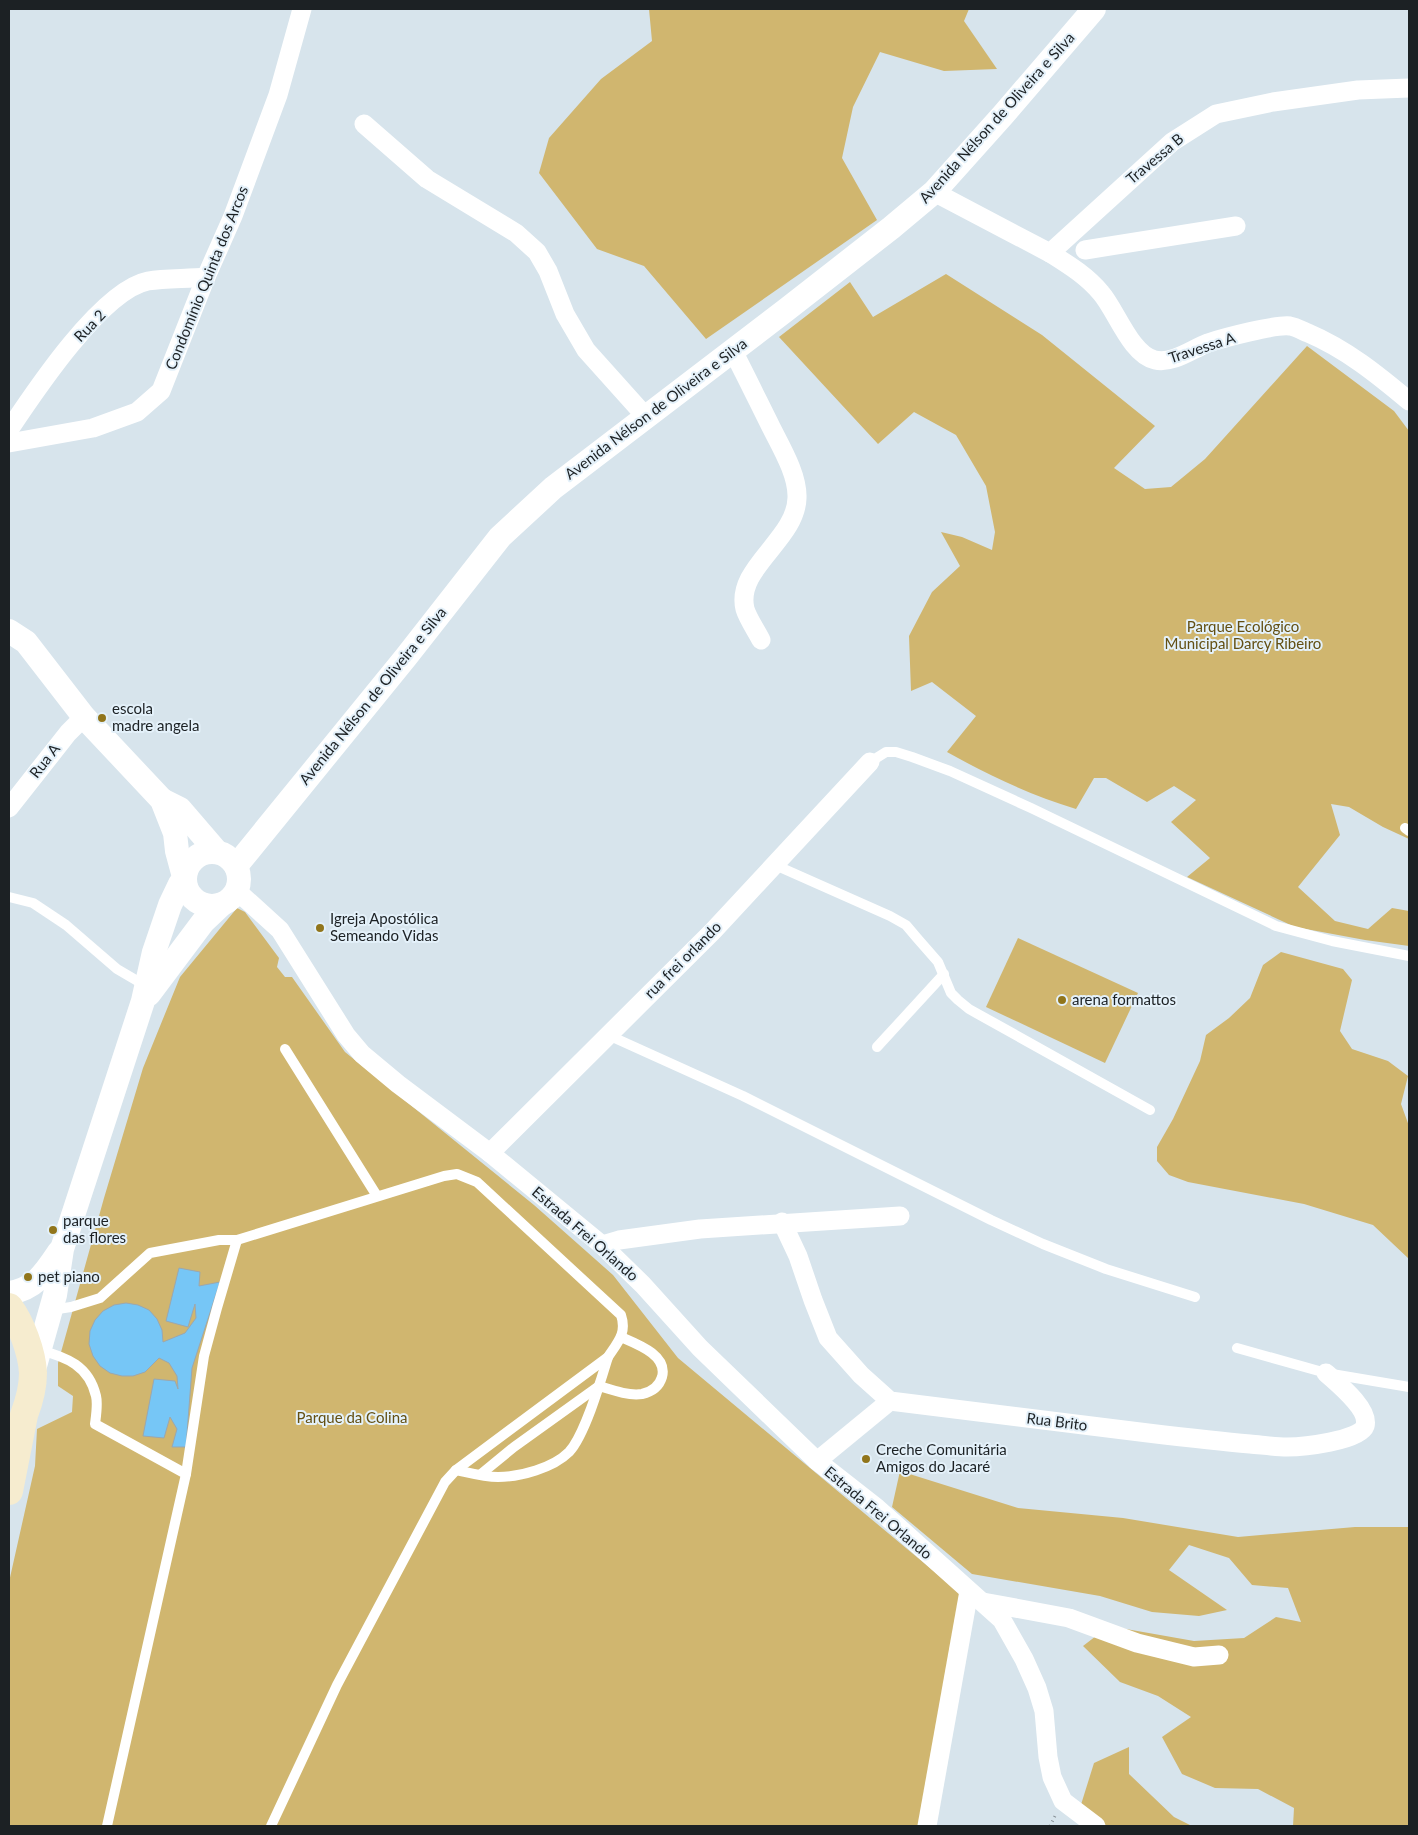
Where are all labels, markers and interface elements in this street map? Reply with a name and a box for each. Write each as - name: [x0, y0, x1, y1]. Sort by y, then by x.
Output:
- street label: Avenida Nélson de Oliveira e Silva: [915, 28, 1078, 206]
- street label: Travessa B: [1122, 129, 1187, 187]
- street label: Condomínio Quinta dos Arcos: [161, 183, 251, 372]
- street label: Rua 2: [70, 306, 109, 345]
- street label: Travessa A: [1166, 328, 1238, 366]
- street label: Avenida Nélson de Oliveira e Silva: [561, 334, 750, 483]
- street label: Avenida Nélson de Oliveira e Silva: [295, 603, 450, 788]
- park label: Parque Ecológico Municipal Darcy Ribeiro: [1165, 617, 1321, 652]
- place label: escola madre angela: [112, 699, 200, 734]
- marker: escola madre angela: [96, 712, 108, 724]
- street label: Rua A: [25, 739, 64, 781]
- place label: Igreja Apostólica Semeando Vidas: [330, 909, 438, 944]
- street label: rua frei orlando: [640, 917, 724, 1001]
- marker: Igreja Apostólica Semeando Vidas: [314, 922, 326, 934]
- place label: arena formattos: [1072, 990, 1176, 1008]
- marker: arena formattos: [1056, 994, 1068, 1006]
- street label: Estrada Frei Orlando: [529, 1182, 642, 1284]
- place label: parque das flores: [63, 1211, 126, 1246]
- marker: parque das flores: [47, 1224, 59, 1236]
- place label: pet piano: [38, 1267, 100, 1285]
- marker: pet piano: [22, 1271, 34, 1283]
- park label: Parque da Colina: [297, 1408, 407, 1426]
- street label: Rua Brito: [1026, 1408, 1089, 1434]
- place label: Creche Comunitária Amigos do Jacaré: [876, 1440, 1007, 1475]
- marker: Creche Comunitária Amigos do Jacaré: [860, 1453, 872, 1465]
- street label: Estrada Frei Orlando: [821, 1462, 936, 1562]

